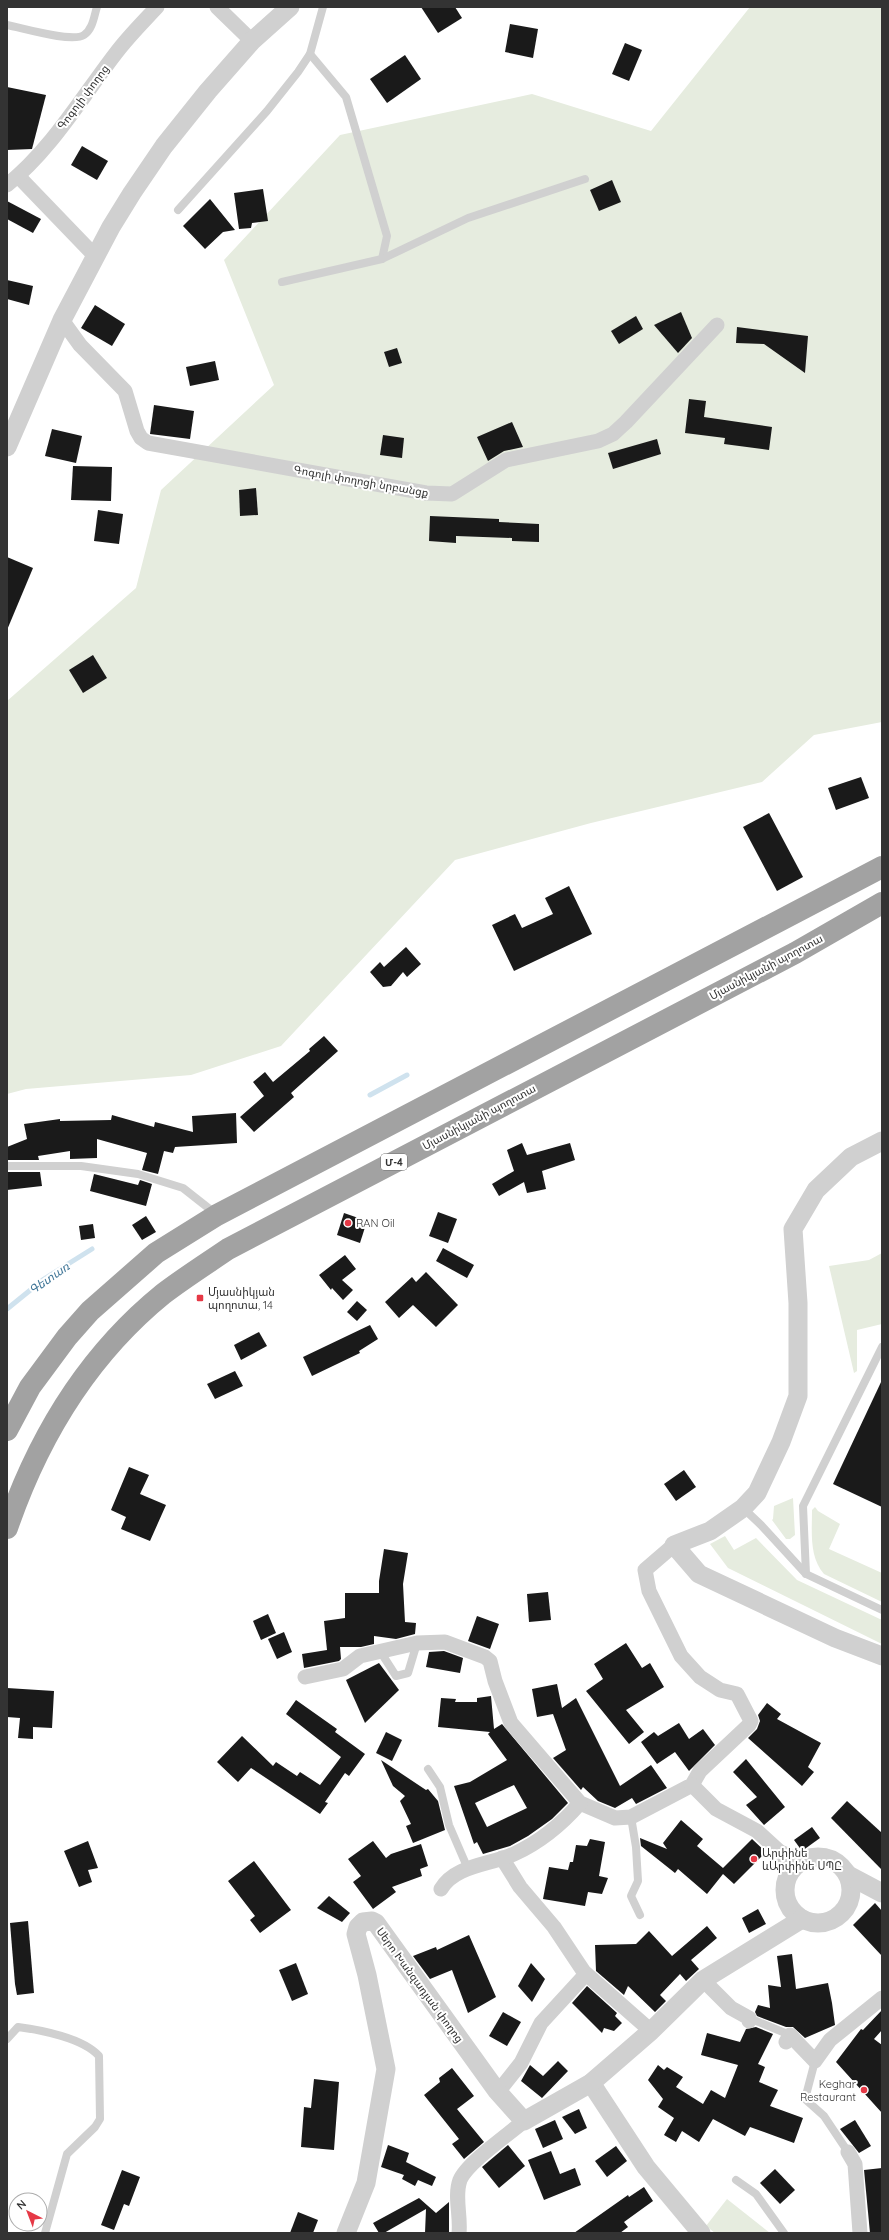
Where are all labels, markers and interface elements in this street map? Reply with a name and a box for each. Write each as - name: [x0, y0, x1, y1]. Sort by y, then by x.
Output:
- street label: Գոգոլի փողոց: [54, 62, 112, 132]
- street label: Գոգոլի փողոցի նրբանցք: [292, 462, 430, 500]
- street label: Մյասնիկյանի պողոտա: [707, 931, 825, 1003]
- street label: Մյասնիկյանի պողոտա: [420, 1081, 538, 1153]
- road number: Մ-4: [381, 1154, 407, 1170]
- place label: RAN Oil: [356, 1216, 395, 1230]
- marker: RAN Oil: [343, 1218, 353, 1228]
- water label: Գետառ: [26, 1258, 73, 1297]
- place label: Մյասնիկյան պողոտա, 14: [208, 1285, 275, 1312]
- marker: Մյասնիկյան պողոտա, 14: [195, 1293, 205, 1303]
- place label: Արփինե ևԱրփինե ՍՊԸ: [762, 1846, 842, 1873]
- marker: Արփինե ևԱրփինե ՍՊԸ: [749, 1854, 759, 1864]
- street label: Սերո Խանզադյան փողոց: [373, 1925, 467, 2045]
- place label: Keghar Restaurant: [800, 2077, 857, 2104]
- marker: Keghar Restaurant: [859, 2085, 869, 2095]
- north arrow: [8, 2192, 48, 2232]
- text: N: [14, 2197, 29, 2212]

